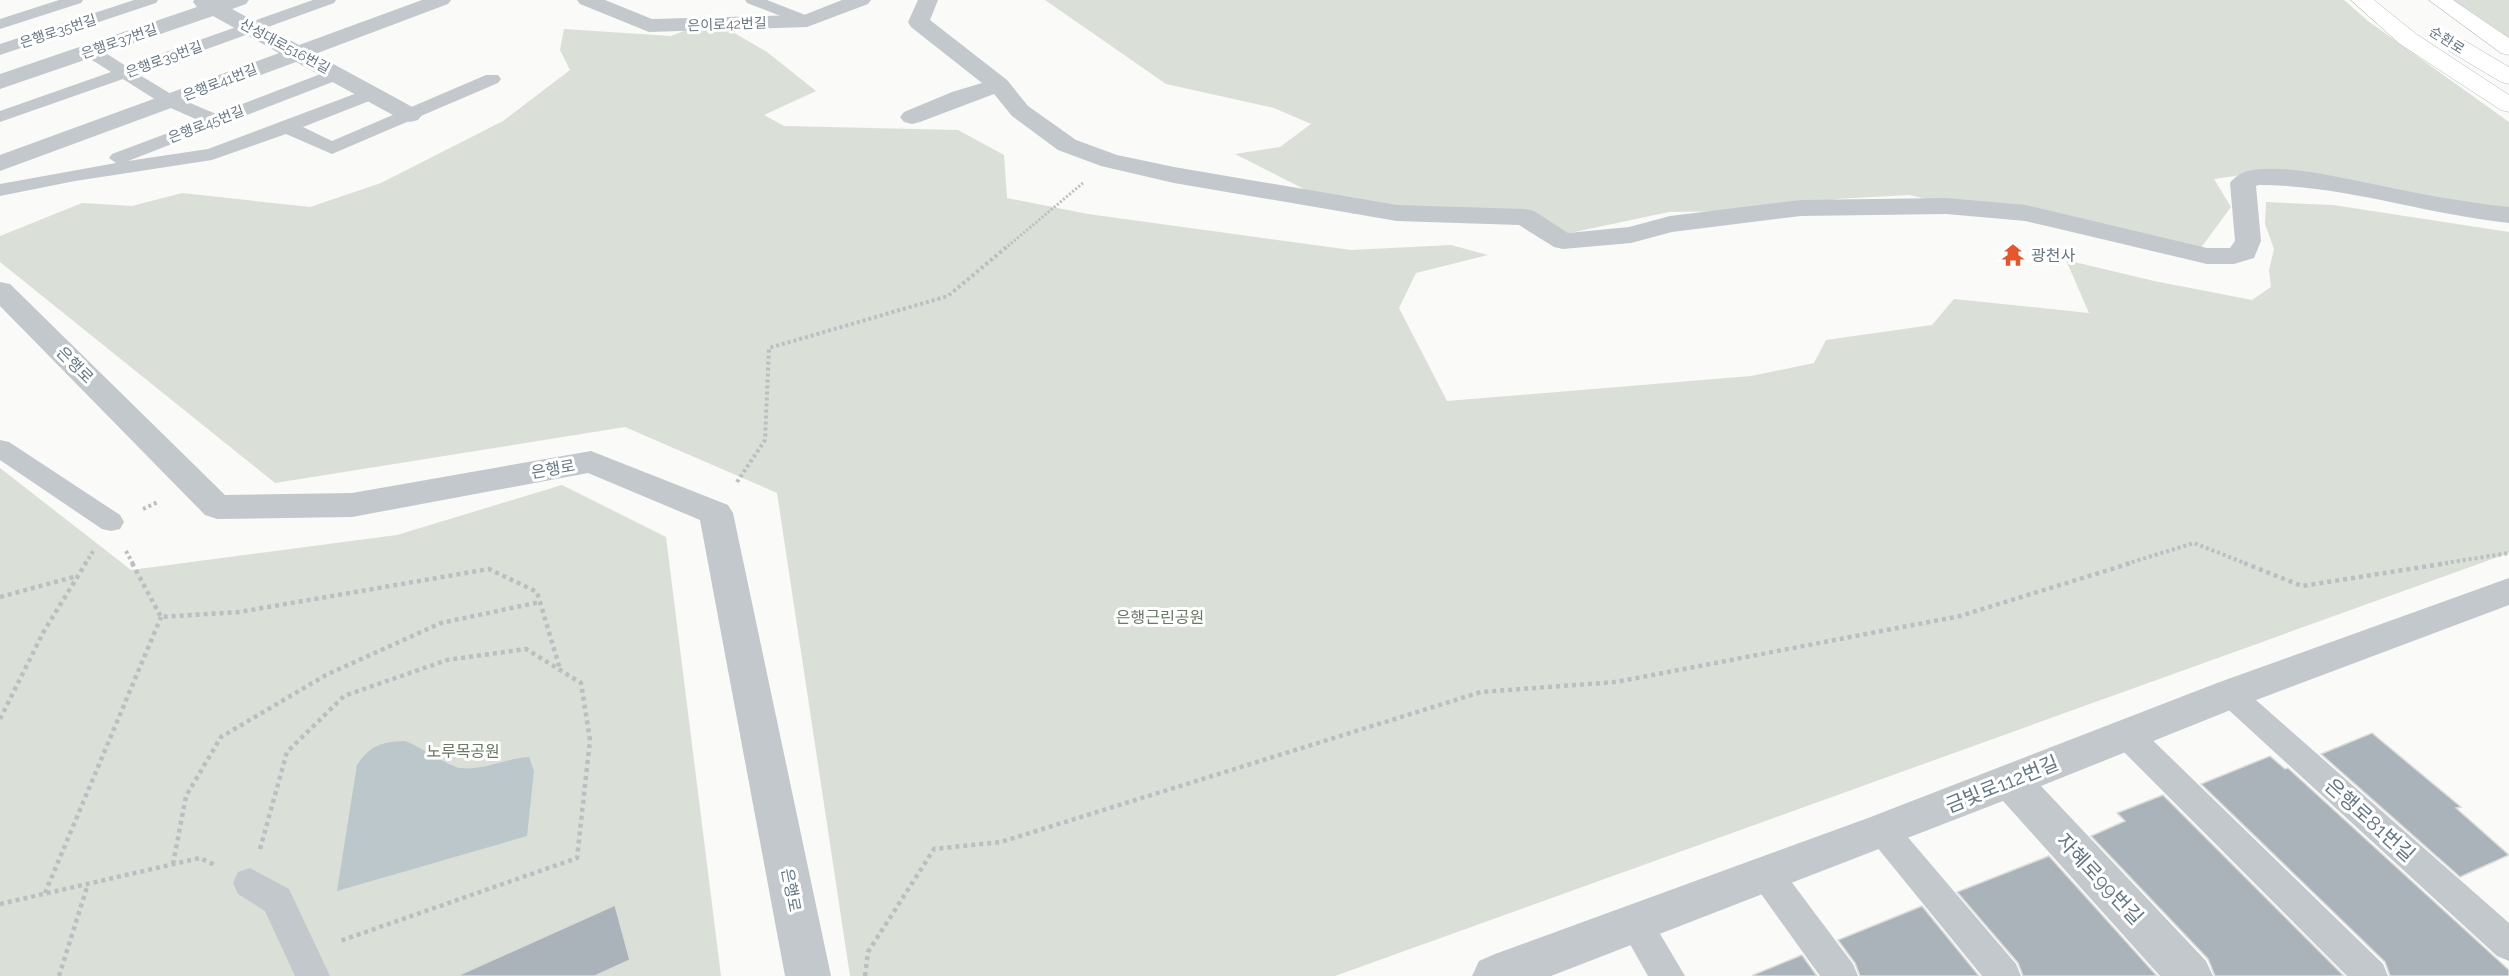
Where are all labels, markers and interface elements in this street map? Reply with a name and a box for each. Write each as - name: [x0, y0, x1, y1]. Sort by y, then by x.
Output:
- street label: 은행로35번길: [18, 11, 98, 51]
- street label: 은이로42번길: [687, 15, 767, 33]
- street label: 산성대로516번길: [237, 16, 333, 76]
- street label: 은행로37번길: [79, 21, 159, 61]
- street label: 순환로: [2426, 23, 2468, 57]
- street label: 은행로39번길: [124, 38, 204, 80]
- street label: 은행로41번길: [181, 61, 259, 103]
- street label: 은행로45번길: [166, 102, 246, 146]
- temple icon: 광천사: [2000, 242, 2026, 268]
- place label: 광천사: [2031, 246, 2075, 265]
- street label: 은행로: [53, 343, 98, 388]
- street label: 은행로: [530, 456, 577, 482]
- park label: 은행근린공원: [1116, 608, 1204, 627]
- park label: 노루목공원: [426, 742, 500, 761]
- street label: 금빛로112번길: [1942, 750, 2062, 818]
- street label: 은행로81번길: [2320, 773, 2420, 867]
- street label: 자혜로99번길: [2052, 829, 2148, 929]
- street label: 은행로: [777, 867, 805, 914]

